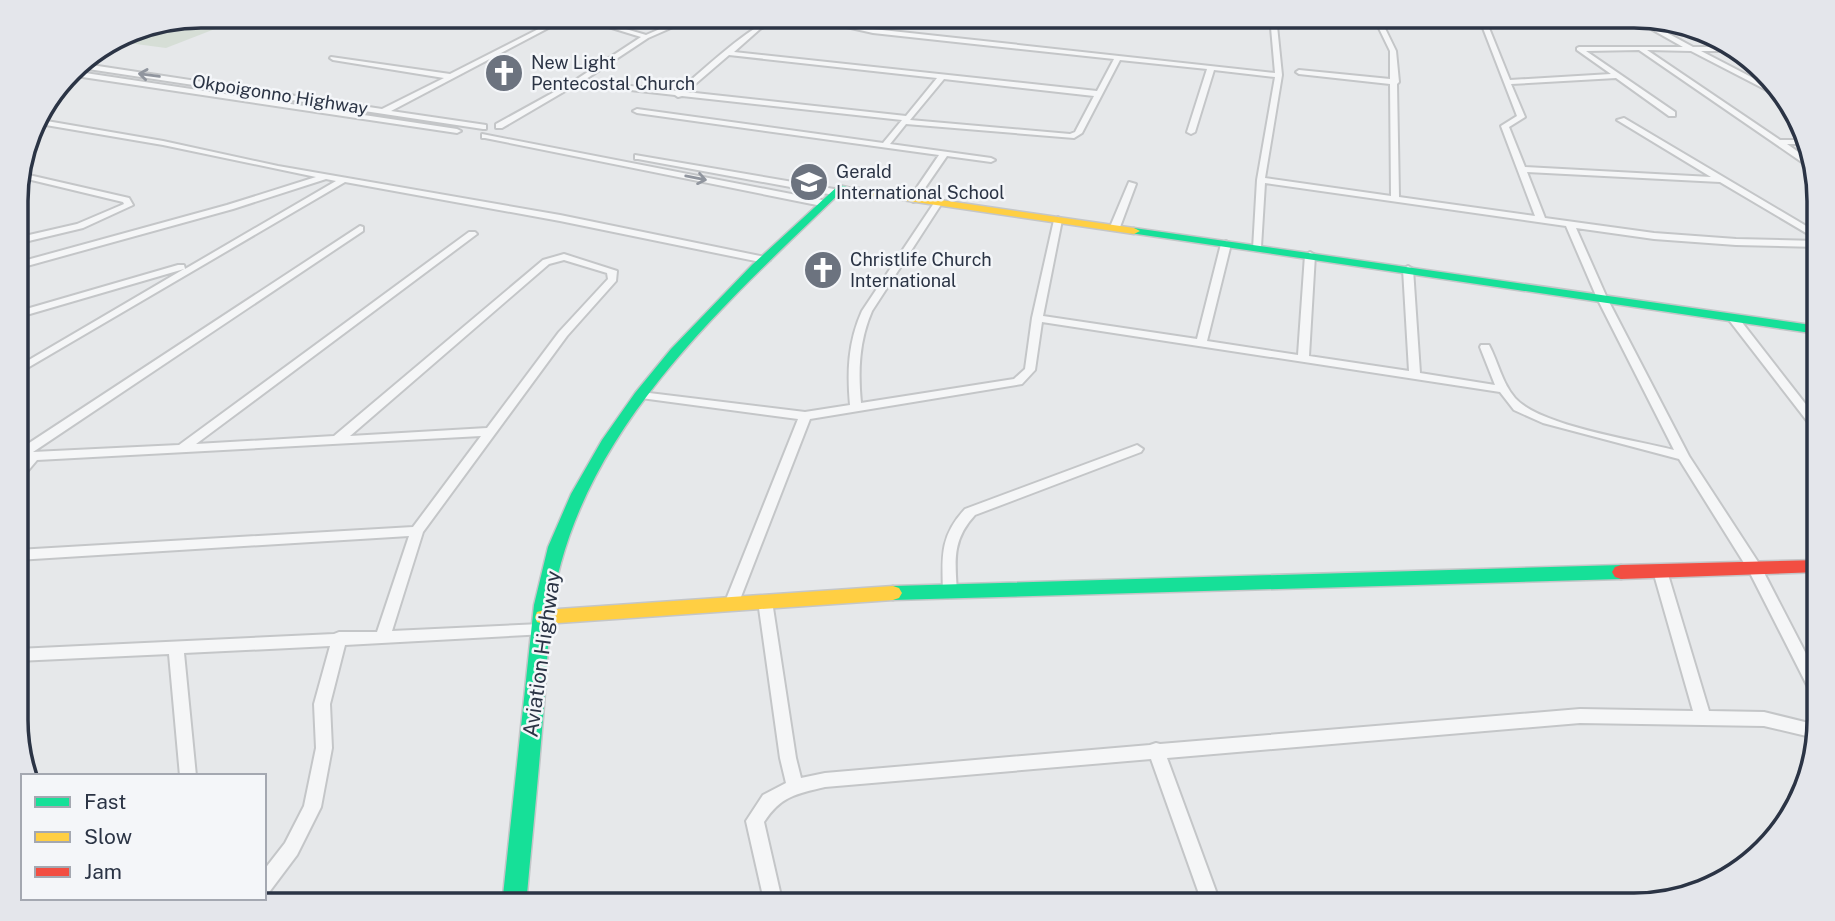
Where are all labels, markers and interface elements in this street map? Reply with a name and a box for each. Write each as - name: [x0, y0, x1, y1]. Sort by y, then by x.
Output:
- church icon: New Light Pentecostal Church: [483, 52, 525, 94]
- place label: New Light Pentecostal Church: [531, 52, 695, 94]
- one-way arrow: [138, 69, 161, 82]
- street label: Okpoigonno Highway: [191, 70, 370, 119]
- school or university icon: Gerald International School: [788, 161, 830, 203]
- place label: Gerald International School: [836, 161, 1005, 203]
- one-way arrow: [684, 171, 707, 185]
- church icon: Christlife Church International: [802, 249, 844, 291]
- place label: Christlife Church International: [850, 249, 992, 291]
- street label: Aviation Highway: [517, 569, 566, 739]
- legend: [21, 774, 266, 900]
- text: Fast: [84, 789, 126, 814]
- text: Slow: [84, 824, 132, 849]
- text: Jam: [84, 859, 122, 884]

